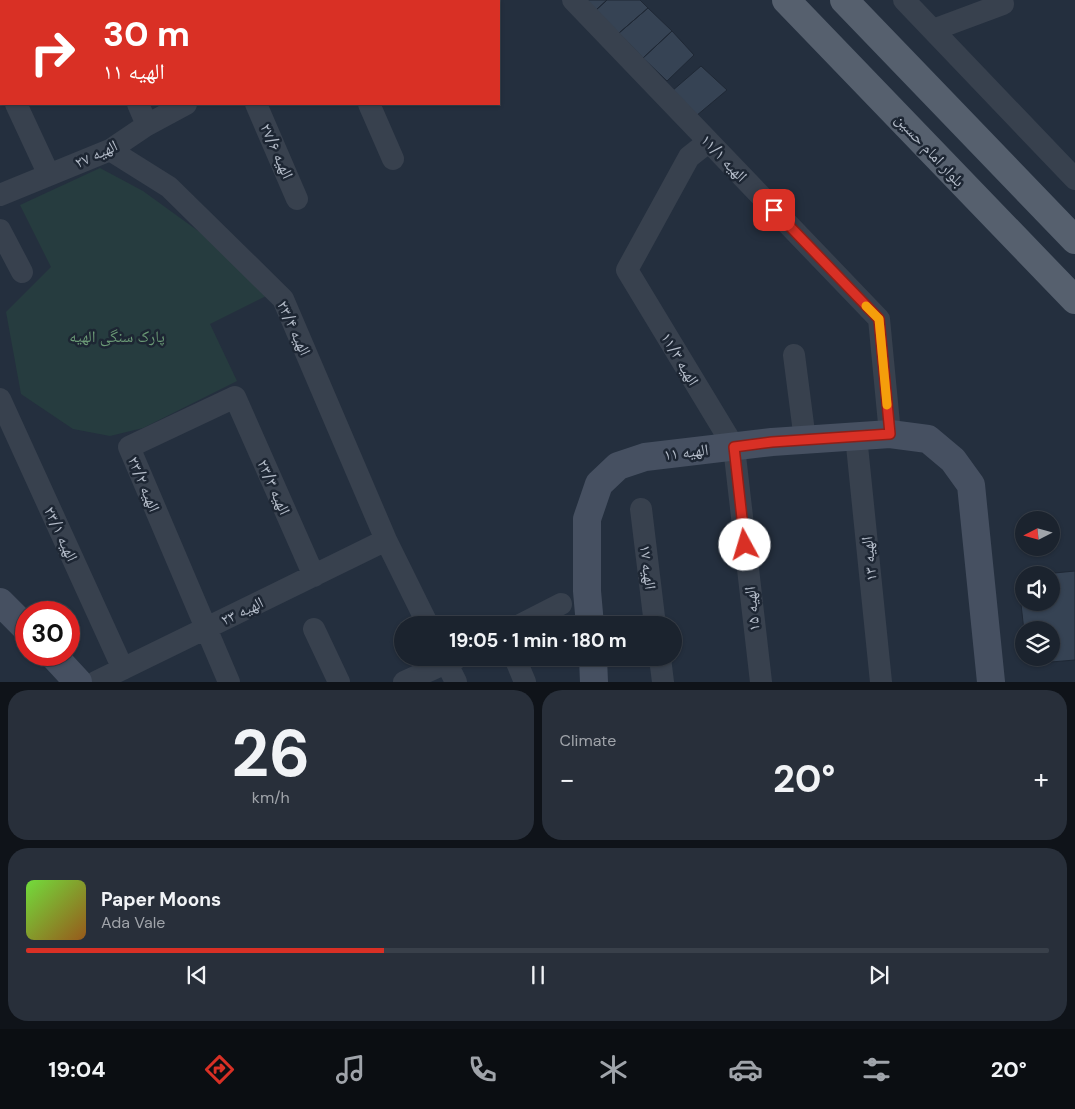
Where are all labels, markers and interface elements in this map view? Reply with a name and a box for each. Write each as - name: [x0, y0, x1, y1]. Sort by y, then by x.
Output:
- text: 30 m: [103, 11, 190, 57]
- icon: right: [20, 20, 85, 85]
- text: الهیه ۱۱: [103, 57, 165, 86]
- street label: بلوار امام حسین: [891, 109, 969, 191]
- street label: الهیه ۲۷/۶: [256, 120, 298, 182]
- street label: الهیه ۱۱/۱: [696, 130, 752, 186]
- street label: الهیه ۲۷: [71, 135, 121, 173]
- pin: [753, 189, 795, 231]
- icon: arrive: [760, 196, 788, 224]
- street label: الهیه ۲۳/۴: [272, 297, 316, 359]
- park label: پارک سنگی الهیه: [69, 326, 165, 347]
- street label: الهیه ۱۱/۳: [656, 329, 704, 389]
- street label: الهیه ۱۱: [662, 439, 710, 465]
- street label: الهیه ۲۳/۲: [123, 453, 165, 515]
- street label: الهیه ۲۳/۳: [253, 456, 295, 518]
- street label: الهیه ۲۳/۱: [39, 503, 83, 565]
- north arrow: [1015, 511, 1060, 556]
- map controls: [1015, 511, 1060, 666]
- position arrow: [718, 518, 770, 570]
- street label: الهیه ۱۳: [856, 536, 882, 582]
- street label: الهیه ۱۷: [635, 543, 661, 591]
- button: sound: [1015, 566, 1060, 611]
- street label: الهیه ۱۵: [739, 586, 765, 632]
- street label: الهیه ۲۳: [217, 592, 267, 630]
- speed limit sign: 30: [15, 601, 80, 666]
- button: layers: [1015, 621, 1060, 666]
- text: 19:05 · 1 min · 180 m: [449, 628, 627, 653]
- text: 26: [231, 712, 310, 796]
- text: Climate: [560, 730, 616, 751]
- text: 20°: [773, 754, 835, 804]
- text: −: [560, 761, 575, 798]
- text: +: [1034, 761, 1049, 798]
- text: km/h: [252, 787, 290, 808]
- text: Paper Moons: [101, 887, 221, 912]
- text: Ada Vale: [101, 912, 165, 933]
- icon: previous: [183, 961, 211, 989]
- icon: pause: [524, 961, 552, 989]
- icon: next: [865, 961, 893, 989]
- icon: directions: [202, 1052, 237, 1087]
- icon: music: [333, 1052, 368, 1087]
- icon: phone: [465, 1052, 500, 1087]
- icon: climate: [596, 1052, 631, 1087]
- icon: car: [728, 1052, 763, 1087]
- icon: filters: [859, 1052, 894, 1087]
- text: 19:04: [48, 1055, 106, 1084]
- text: 20°: [991, 1055, 1027, 1084]

